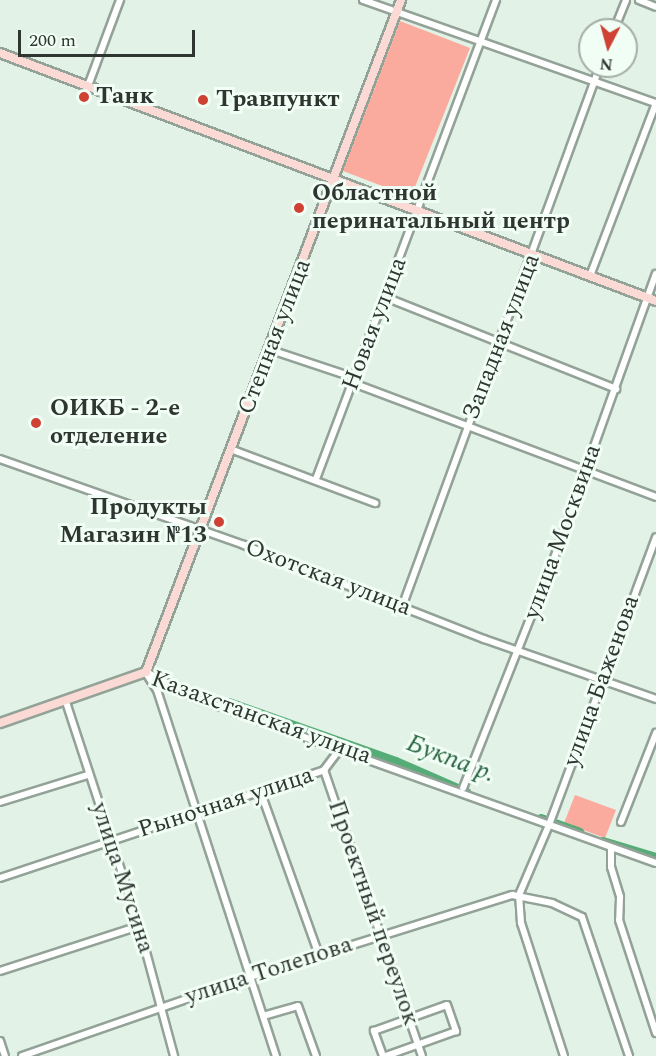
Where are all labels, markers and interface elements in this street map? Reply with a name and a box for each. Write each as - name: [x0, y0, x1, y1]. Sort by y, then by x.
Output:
- scale bar: [21, 18, 198, 56]
- north arrow: [578, 18, 638, 78]
- text: 200 m: [29, 27, 76, 54]
- text: N: [599, 51, 614, 77]
- place label: Танк: [96, 83, 154, 111]
- place label: Травпункт: [216, 86, 340, 114]
- marker: Танк: [77, 90, 91, 104]
- marker: Травпункт: [194, 91, 212, 109]
- place label: Областной перинатальный центр: [312, 180, 570, 236]
- marker: Областной перинатальный центр: [290, 199, 308, 217]
- street label: Западная улица: [457, 250, 547, 424]
- street label: Новая улица: [336, 253, 414, 395]
- street label: Степная улица: [232, 255, 318, 419]
- place label: ОИКБ - 2-е отделение: [50, 395, 180, 451]
- marker: ОИКБ - 2-е отделение: [27, 414, 45, 432]
- street label: улица Москвина: [518, 441, 608, 623]
- place label: Продукты Магазин №13: [59, 494, 207, 550]
- marker: Продукты Магазин №13: [212, 515, 226, 529]
- street label: Охотская улица: [241, 533, 415, 623]
- street label: улица Баженова: [558, 592, 646, 770]
- street label: Казахстанская улица: [147, 665, 375, 771]
- water label: Букпа р.: [402, 728, 500, 790]
- street label: Рыночная улица: [135, 761, 317, 845]
- street label: Проектный переулок: [321, 797, 425, 1029]
- street label: улица Мусина: [84, 799, 160, 957]
- street label: улица Толепова: [182, 930, 356, 1012]

